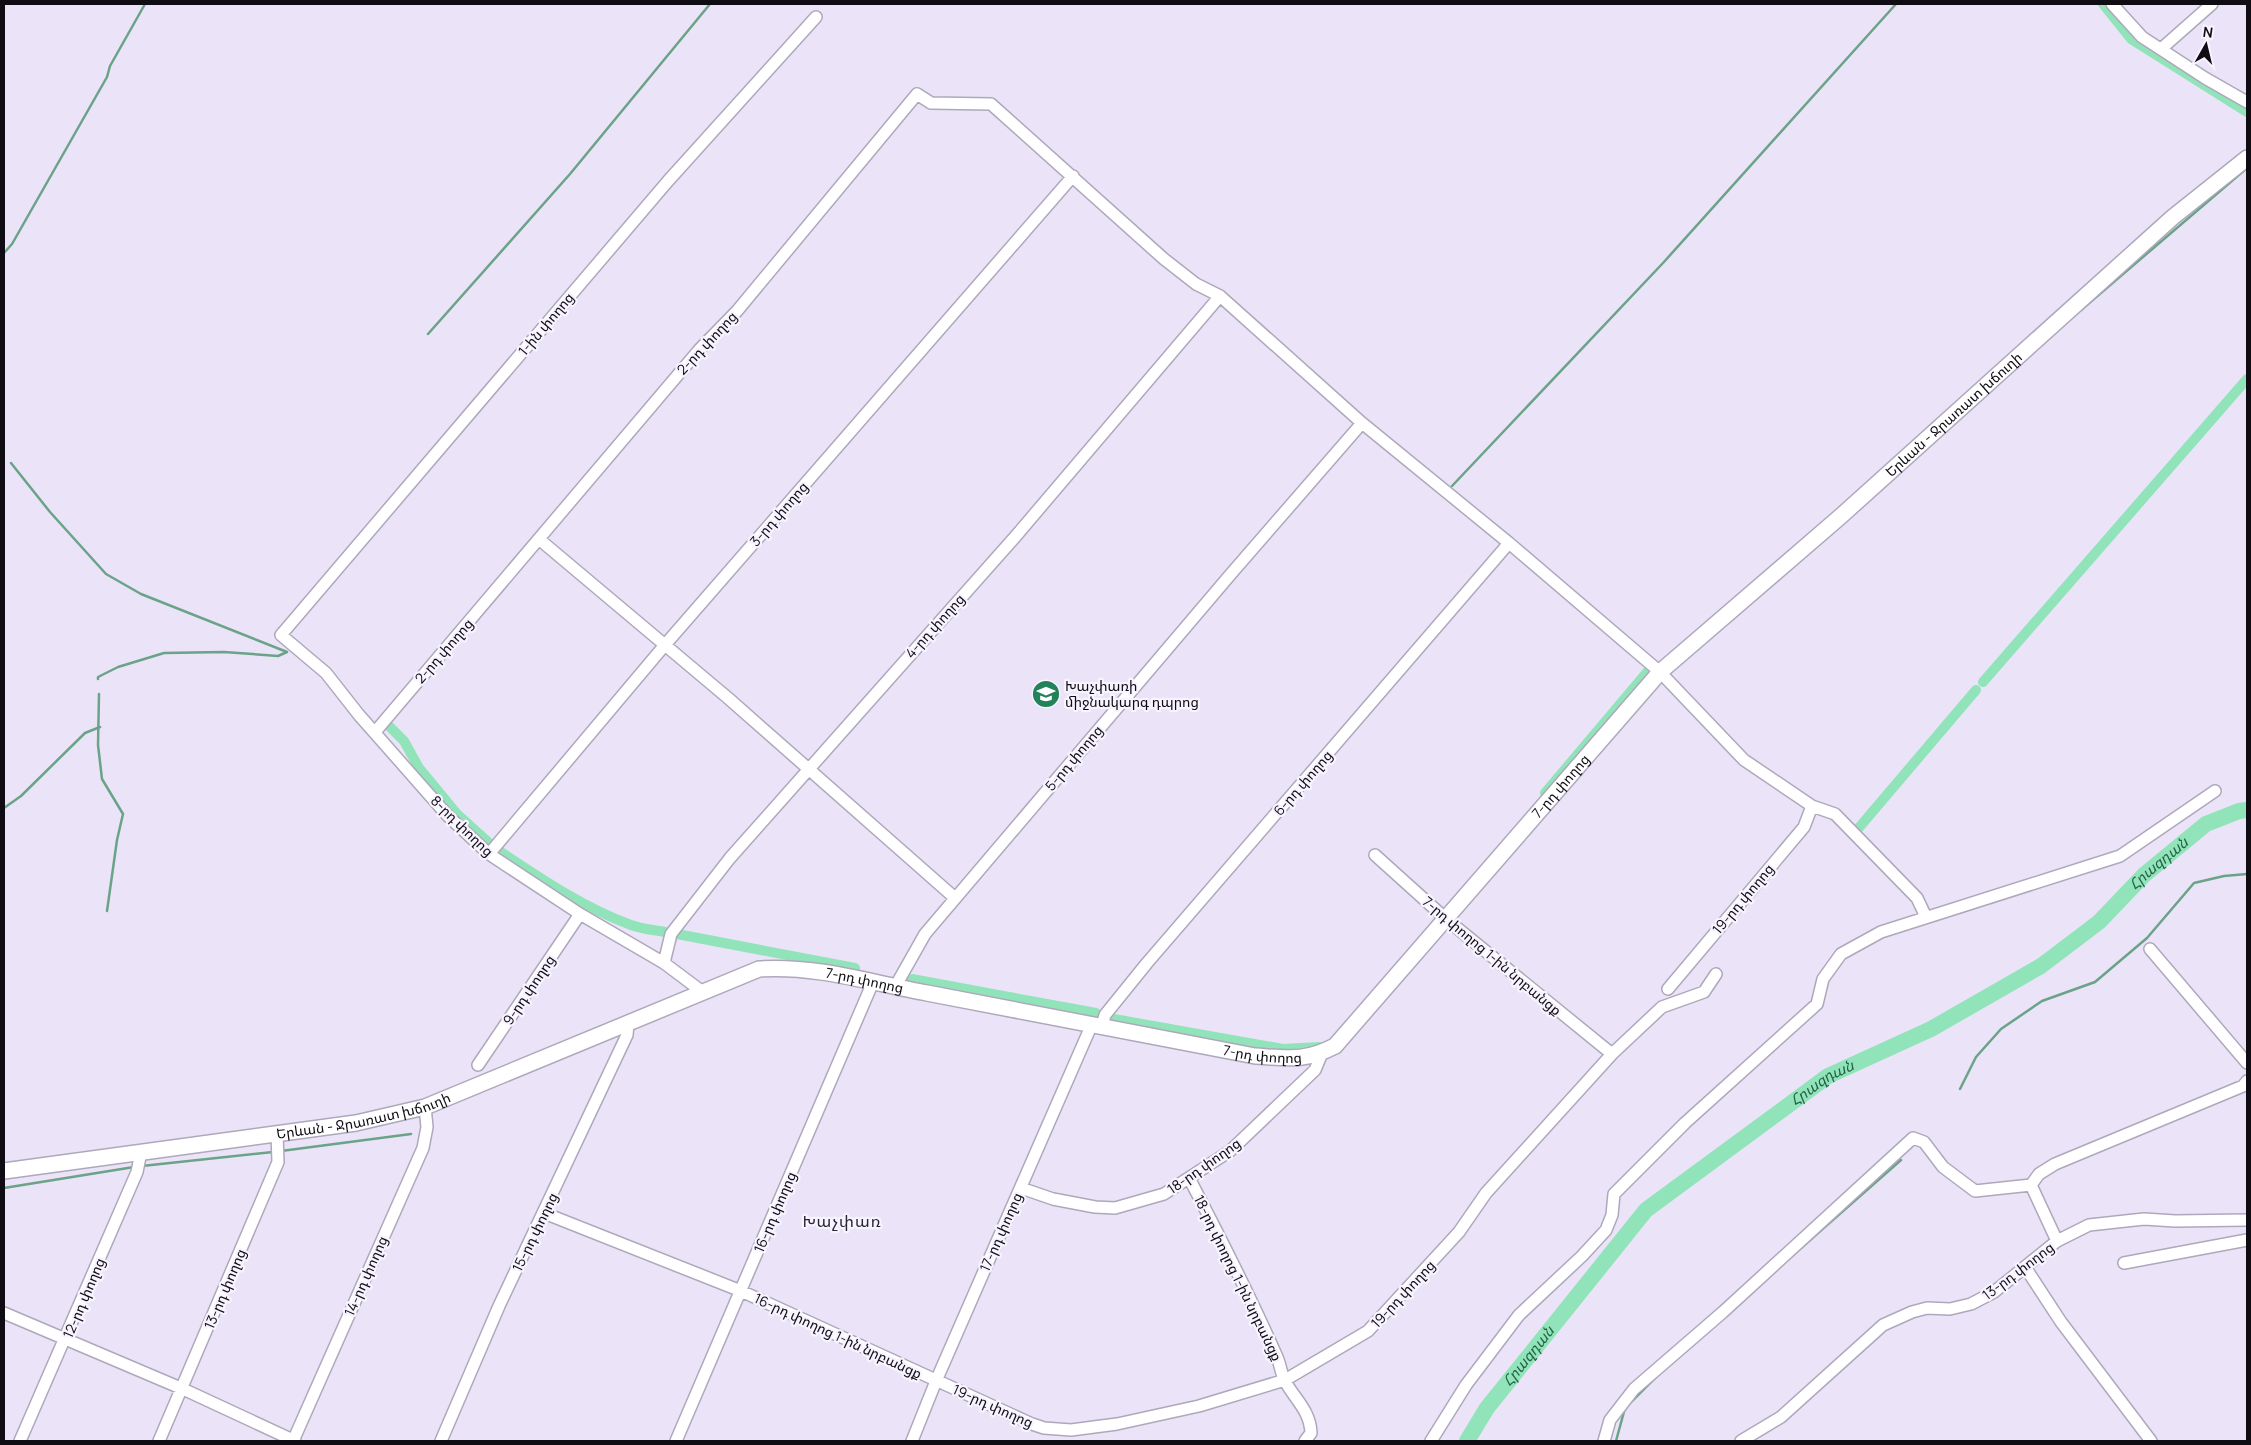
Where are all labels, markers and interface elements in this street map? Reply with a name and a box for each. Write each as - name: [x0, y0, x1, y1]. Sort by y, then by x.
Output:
- north arrow: [2181, 20, 2231, 70]
- text: N: [2202, 22, 2214, 42]
- street label: 1-ին փողոց: [514, 288, 578, 359]
- street label: 2-րդ փողոց: [672, 307, 741, 378]
- street label: Երևան - Ջրառատ խճուղի: [1881, 347, 2026, 481]
- street label: 3-րդ փողոց: [745, 477, 812, 550]
- street label: 4-րդ փողոց: [901, 589, 969, 662]
- street label: 2-րդ փողոց: [410, 614, 477, 687]
- place label: Խաչփառի միջնակարգ դպրոց: [1065, 676, 1199, 711]
- school or university icon: Խաչփառի միջնակարգ դպրոց: [1031, 679, 1061, 709]
- street label: 5-րդ փողոց: [1041, 721, 1107, 795]
- street label: 6-րդ փողոց: [1269, 746, 1336, 819]
- street label: 7-րդ փողոց: [1527, 750, 1593, 822]
- street label: 8-րդ փողոց: [427, 791, 498, 860]
- water label: Հրազդան: [2124, 831, 2193, 894]
- street label: 19-րդ փողոց: [1708, 860, 1778, 938]
- street label: 7-րդ փողոց 1-ին նրբանցք: [1419, 892, 1566, 1019]
- street label: 9-րդ փողոց: [498, 951, 559, 1029]
- street label: 7-րդ փողոց: [824, 963, 905, 997]
- street label: 7-րդ փողոց: [1222, 1040, 1302, 1067]
- water label: Հրազդան: [1786, 1054, 1858, 1110]
- street label: Երևան - Ջրառատ խճուղի: [275, 1087, 453, 1143]
- street label: 18-րդ փողոց: [1163, 1133, 1244, 1198]
- street label: 16-րդ փողոց: [749, 1168, 800, 1255]
- street label: 15-րդ փողոց: [507, 1189, 562, 1274]
- street label: 17-րդ փողոց: [975, 1189, 1026, 1274]
- street label: 18-րդ փողոց 1-ին նրբանցք: [1190, 1192, 1287, 1364]
- district label: Խաչփառ: [802, 1210, 882, 1232]
- street label: 14-րդ փողոց: [339, 1233, 392, 1319]
- street label: 13-րդ փողոց: [1978, 1237, 2058, 1304]
- street label: 13-րդ փողոց: [199, 1246, 250, 1332]
- street label: 12-րդ փողոց: [58, 1255, 109, 1341]
- street label: 19-րդ փողոց: [1366, 1256, 1439, 1332]
- street label: 16-րդ փողոց 1-ին նրբանցք: [751, 1288, 925, 1383]
- water label: Հրազդան: [1497, 1321, 1560, 1391]
- street label: 19-րդ փողոց: [950, 1379, 1037, 1432]

